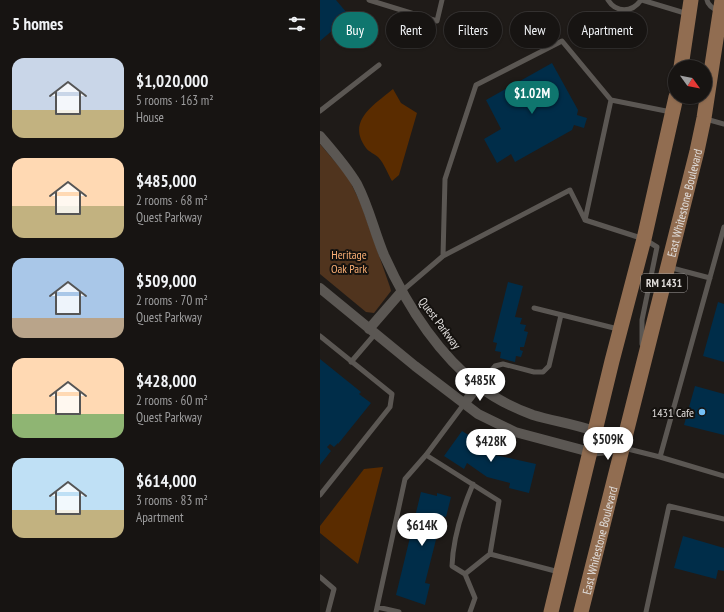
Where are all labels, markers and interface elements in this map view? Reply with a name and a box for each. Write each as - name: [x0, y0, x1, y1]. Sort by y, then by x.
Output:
- chip: Buy: [332, 12, 378, 48]
- chip: Rent: [386, 12, 436, 48]
- chip: Filters: [444, 12, 502, 48]
- chip: New: [510, 12, 560, 48]
- chip: Apartment: [568, 12, 647, 48]
- text: 5 homes: [12, 13, 63, 35]
- icon: filters: [286, 13, 308, 35]
- north arrow: [668, 60, 712, 104]
- map controls: [668, 60, 712, 104]
- text: $1,020,000: [136, 70, 208, 92]
- icon: home: [44, 74, 92, 122]
- pin: $1.02M: [499, 81, 565, 115]
- text: $1.02M: [514, 85, 550, 102]
- text: 5 rooms · 163 m²: [136, 92, 214, 109]
- text: House: [136, 109, 164, 126]
- street label: East Whitestone Boulevard: [663, 147, 705, 258]
- text: $485,000: [136, 170, 197, 192]
- icon: home: [44, 174, 92, 222]
- text: 2 rooms · 68 m²: [136, 192, 208, 209]
- text: Quest Parkway: [136, 209, 202, 226]
- park label: Heritage Oak Park: [331, 247, 367, 276]
- text: $509,000: [136, 270, 197, 292]
- icon: home: [44, 274, 92, 322]
- road number: RM 1431: [641, 274, 687, 292]
- text: 2 rooms · 70 m²: [136, 292, 208, 309]
- street label: Quest Parkway: [416, 294, 465, 352]
- text: Quest Parkway: [136, 309, 202, 326]
- pin: $485K: [452, 368, 508, 402]
- text: $428,000: [136, 370, 197, 392]
- text: $485K: [464, 372, 496, 389]
- icon: home: [44, 374, 92, 422]
- text: 2 rooms · 60 m²: [136, 392, 208, 409]
- place label: 1431 Cafe: [652, 405, 694, 420]
- marker: 1431 Cafe: [697, 407, 707, 417]
- text: Quest Parkway: [136, 409, 202, 426]
- pin: $509K: [580, 427, 636, 461]
- pin: $428K: [463, 429, 519, 463]
- text: $509K: [592, 431, 624, 448]
- text: $428K: [475, 433, 507, 450]
- text: $614,000: [136, 470, 197, 492]
- icon: home: [44, 474, 92, 522]
- street label: East Whitestone Boulevard: [578, 485, 620, 596]
- text: 3 rooms · 83 m²: [136, 492, 208, 509]
- text: Apartment: [136, 509, 184, 526]
- pin: $614K: [394, 513, 450, 547]
- text: $614K: [406, 517, 438, 534]

